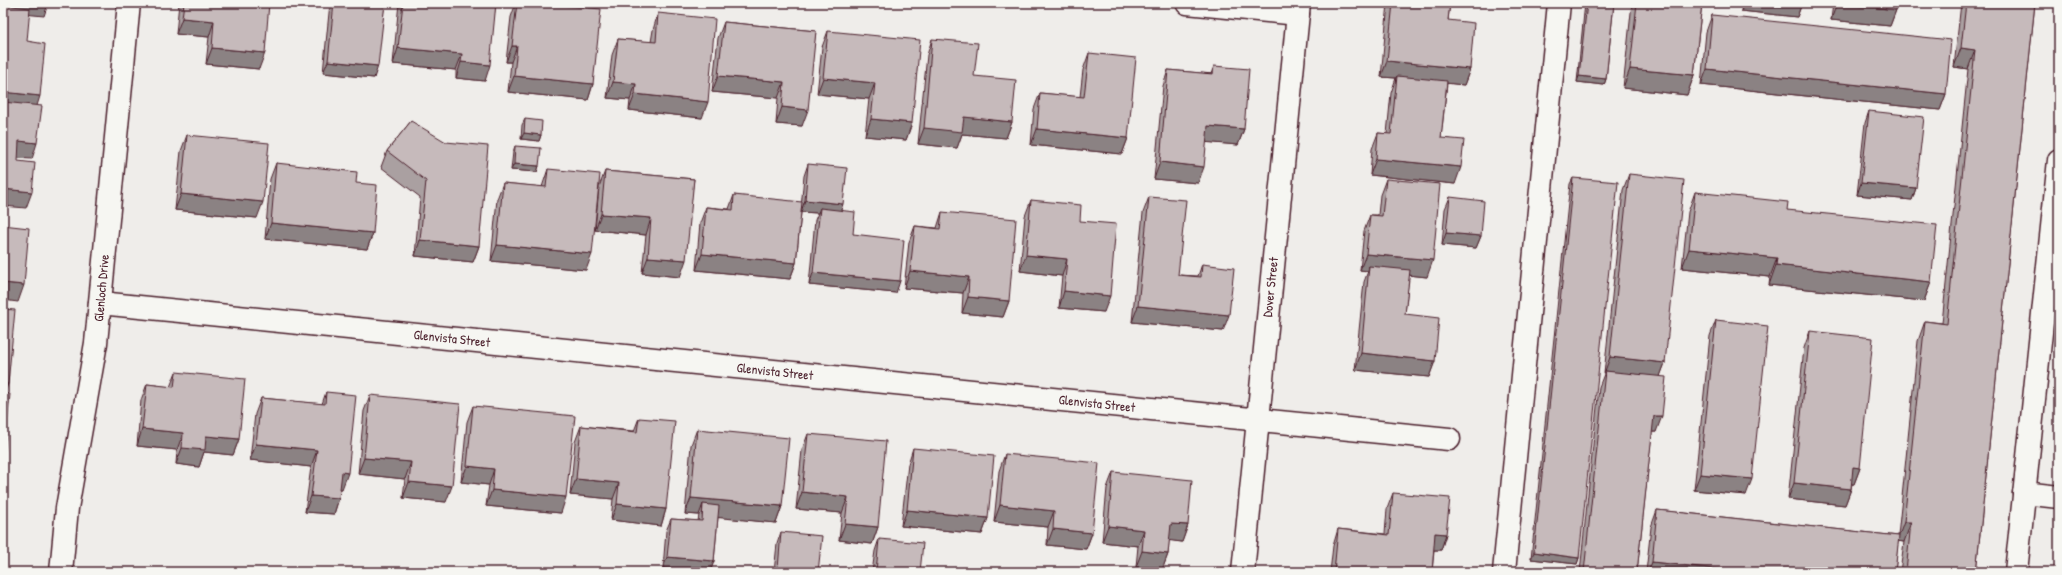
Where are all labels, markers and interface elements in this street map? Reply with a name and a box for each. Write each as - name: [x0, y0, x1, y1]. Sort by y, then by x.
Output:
- street label: Glenloch Drive: [89, 254, 113, 322]
- street label: Dover Street: [1258, 256, 1282, 318]
- street label: Glenvista Street: [413, 325, 492, 351]
- street label: Glenvista Street: [736, 358, 815, 384]
- street label: Glenvista Street: [1058, 390, 1137, 416]

